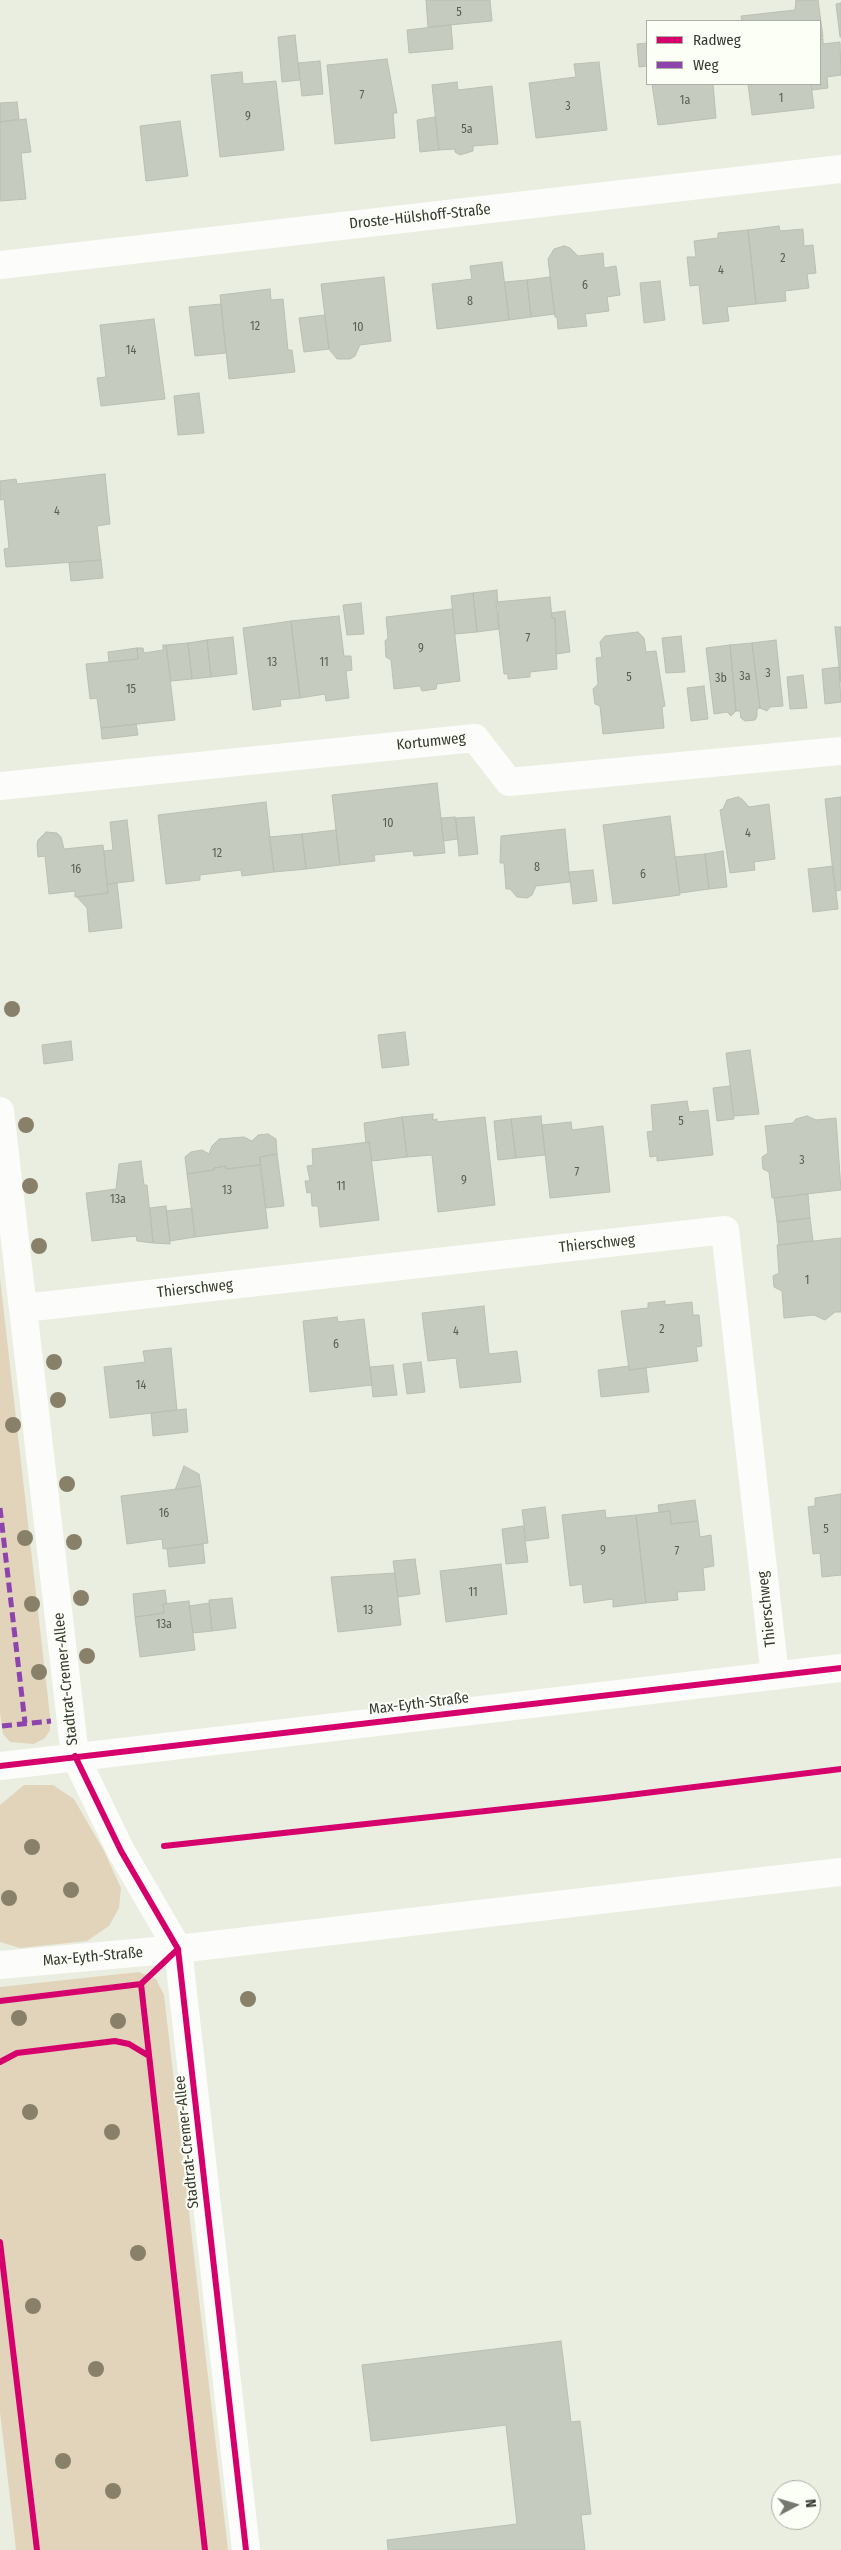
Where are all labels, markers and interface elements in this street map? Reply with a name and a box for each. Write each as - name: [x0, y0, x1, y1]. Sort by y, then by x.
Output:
- house number: 5: [456, 6, 462, 20]
- legend: [646, 20, 821, 85]
- text: Radweg: [693, 31, 741, 49]
- text: Weg: [693, 56, 719, 74]
- house number: 7: [360, 89, 364, 103]
- house number: 1: [779, 92, 783, 106]
- house number: 1a: [680, 94, 690, 108]
- house number: 3: [565, 100, 571, 114]
- house number: 9: [245, 110, 251, 124]
- house number: 5a: [461, 123, 473, 137]
- street label: Droste-Hülshoff-Straße: [348, 201, 492, 233]
- house number: 2: [780, 252, 786, 266]
- house number: 4: [718, 264, 724, 278]
- house number: 6: [582, 279, 588, 293]
- house number: 8: [467, 295, 473, 309]
- house number: 12: [250, 320, 260, 334]
- house number: 10: [353, 321, 363, 335]
- house number: 14: [126, 344, 136, 358]
- house number: 4: [54, 505, 60, 519]
- house number: 7: [526, 632, 530, 646]
- house number: 9: [418, 642, 424, 656]
- house number: 13: [267, 656, 277, 670]
- house number: 11: [319, 656, 329, 670]
- house number: 3: [765, 667, 771, 681]
- house number: 3a: [739, 670, 751, 684]
- house number: 5: [626, 671, 632, 685]
- house number: 3b: [715, 672, 727, 686]
- house number: 15: [126, 683, 136, 697]
- street label: Kortumweg: [396, 729, 466, 755]
- house number: 10: [383, 817, 393, 831]
- house number: 4: [745, 827, 751, 841]
- house number: 12: [212, 847, 222, 861]
- house number: 8: [534, 861, 540, 875]
- house number: 16: [71, 863, 81, 877]
- house number: 6: [640, 868, 646, 882]
- house number: 5: [678, 1115, 684, 1129]
- house number: 3: [799, 1154, 805, 1168]
- house number: 7: [575, 1166, 579, 1180]
- house number: 9: [461, 1174, 467, 1188]
- house number: 11: [336, 1180, 346, 1194]
- house number: 13: [222, 1184, 232, 1198]
- house number: 13a: [110, 1193, 126, 1207]
- street label: Thierschweg: [558, 1231, 636, 1257]
- house number: 1: [805, 1274, 809, 1288]
- street label: Thierschweg: [156, 1276, 234, 1302]
- house number: 2: [659, 1323, 665, 1337]
- house number: 4: [453, 1325, 459, 1339]
- house number: 6: [333, 1338, 339, 1352]
- house number: 14: [136, 1379, 146, 1393]
- house number: 16: [159, 1507, 169, 1521]
- house number: 5: [823, 1523, 829, 1537]
- house number: 9: [600, 1544, 606, 1558]
- house number: 7: [675, 1545, 679, 1559]
- street label: Thierschweg: [754, 1570, 780, 1648]
- house number: 11: [468, 1586, 478, 1600]
- house number: 13: [363, 1604, 373, 1618]
- street label: Stadtrat-Cremer-Allee: [50, 1612, 82, 1746]
- house number: 13a: [156, 1618, 172, 1632]
- street label: Max-Eyth-Straße: [368, 1689, 470, 1719]
- street label: Max-Eyth-Straße: [42, 1944, 144, 1970]
- street label: Stadtrat-Cremer-Allee: [171, 2075, 203, 2209]
- north arrow: [771, 2480, 821, 2530]
- text: N: [802, 2498, 819, 2509]

